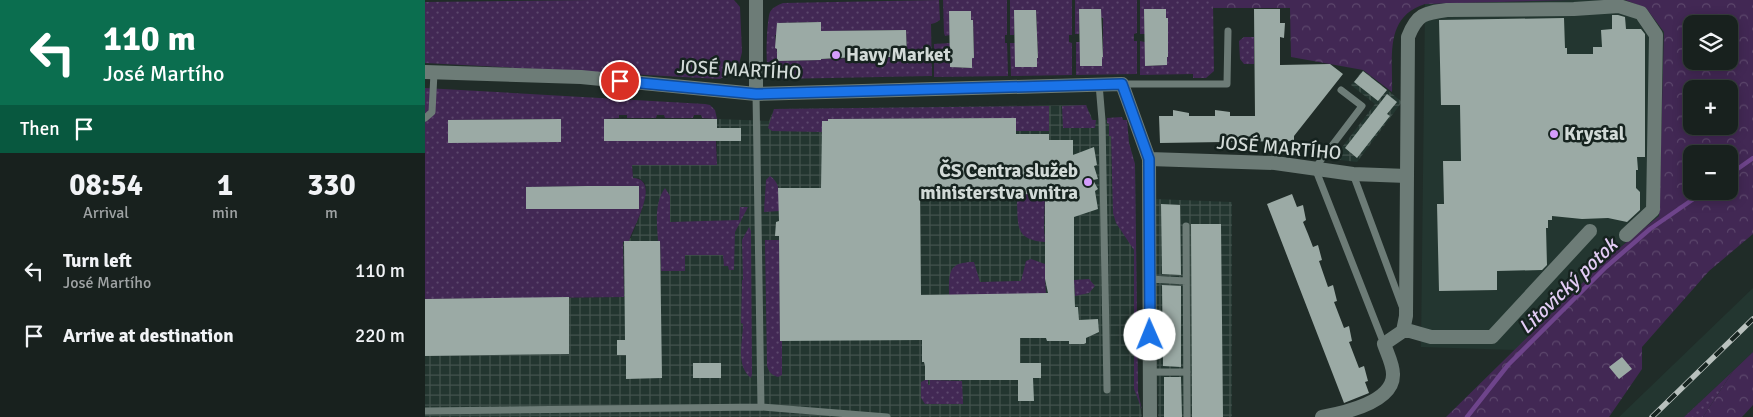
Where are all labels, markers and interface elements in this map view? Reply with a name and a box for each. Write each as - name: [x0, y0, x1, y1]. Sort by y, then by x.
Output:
- map controls: [1683, 15, 1738, 200]
- button: layers: [1683, 15, 1738, 70]
- text: 110 m: [103, 17, 196, 60]
- icon: left: [20, 20, 85, 85]
- place label: Havy Market: [846, 43, 951, 67]
- marker: Havy Market: [830, 49, 842, 61]
- street label: JOSÉ MARTÍHO: [676, 55, 802, 85]
- text: José Martího: [103, 60, 225, 87]
- pin: [599, 60, 641, 102]
- icon: arrive: [606, 67, 634, 95]
- button: +: [1683, 80, 1738, 135]
- icon: arrive: [70, 115, 98, 143]
- text: Then: [20, 117, 60, 141]
- place label: Krystal: [1564, 122, 1625, 146]
- marker: Krystal: [1548, 128, 1560, 140]
- street label: JOSÉ MARTÍHO: [1216, 131, 1342, 165]
- button: −: [1683, 145, 1738, 200]
- place label: ČS Centra služeb ministerstva vnitra: [920, 158, 1078, 205]
- text: 08:54: [69, 167, 143, 204]
- text: 1: [217, 167, 233, 204]
- text: 330: [307, 167, 356, 204]
- marker: ČS Centra služeb ministerstva vnitra: [1082, 176, 1094, 188]
- text: Arrival: [83, 203, 129, 223]
- text: min: [212, 203, 238, 223]
- text: m: [325, 203, 338, 223]
- water label: Litovický potok: [1513, 231, 1624, 339]
- text: Turn left: [63, 249, 132, 273]
- icon: left: [20, 257, 48, 285]
- text: 110 m: [355, 259, 405, 283]
- text: José Martího: [63, 273, 151, 293]
- position arrow: [1123, 308, 1175, 360]
- icon: arrive: [20, 322, 48, 350]
- text: Arrive at destination: [63, 324, 234, 348]
- text: 220 m: [355, 324, 405, 348]

